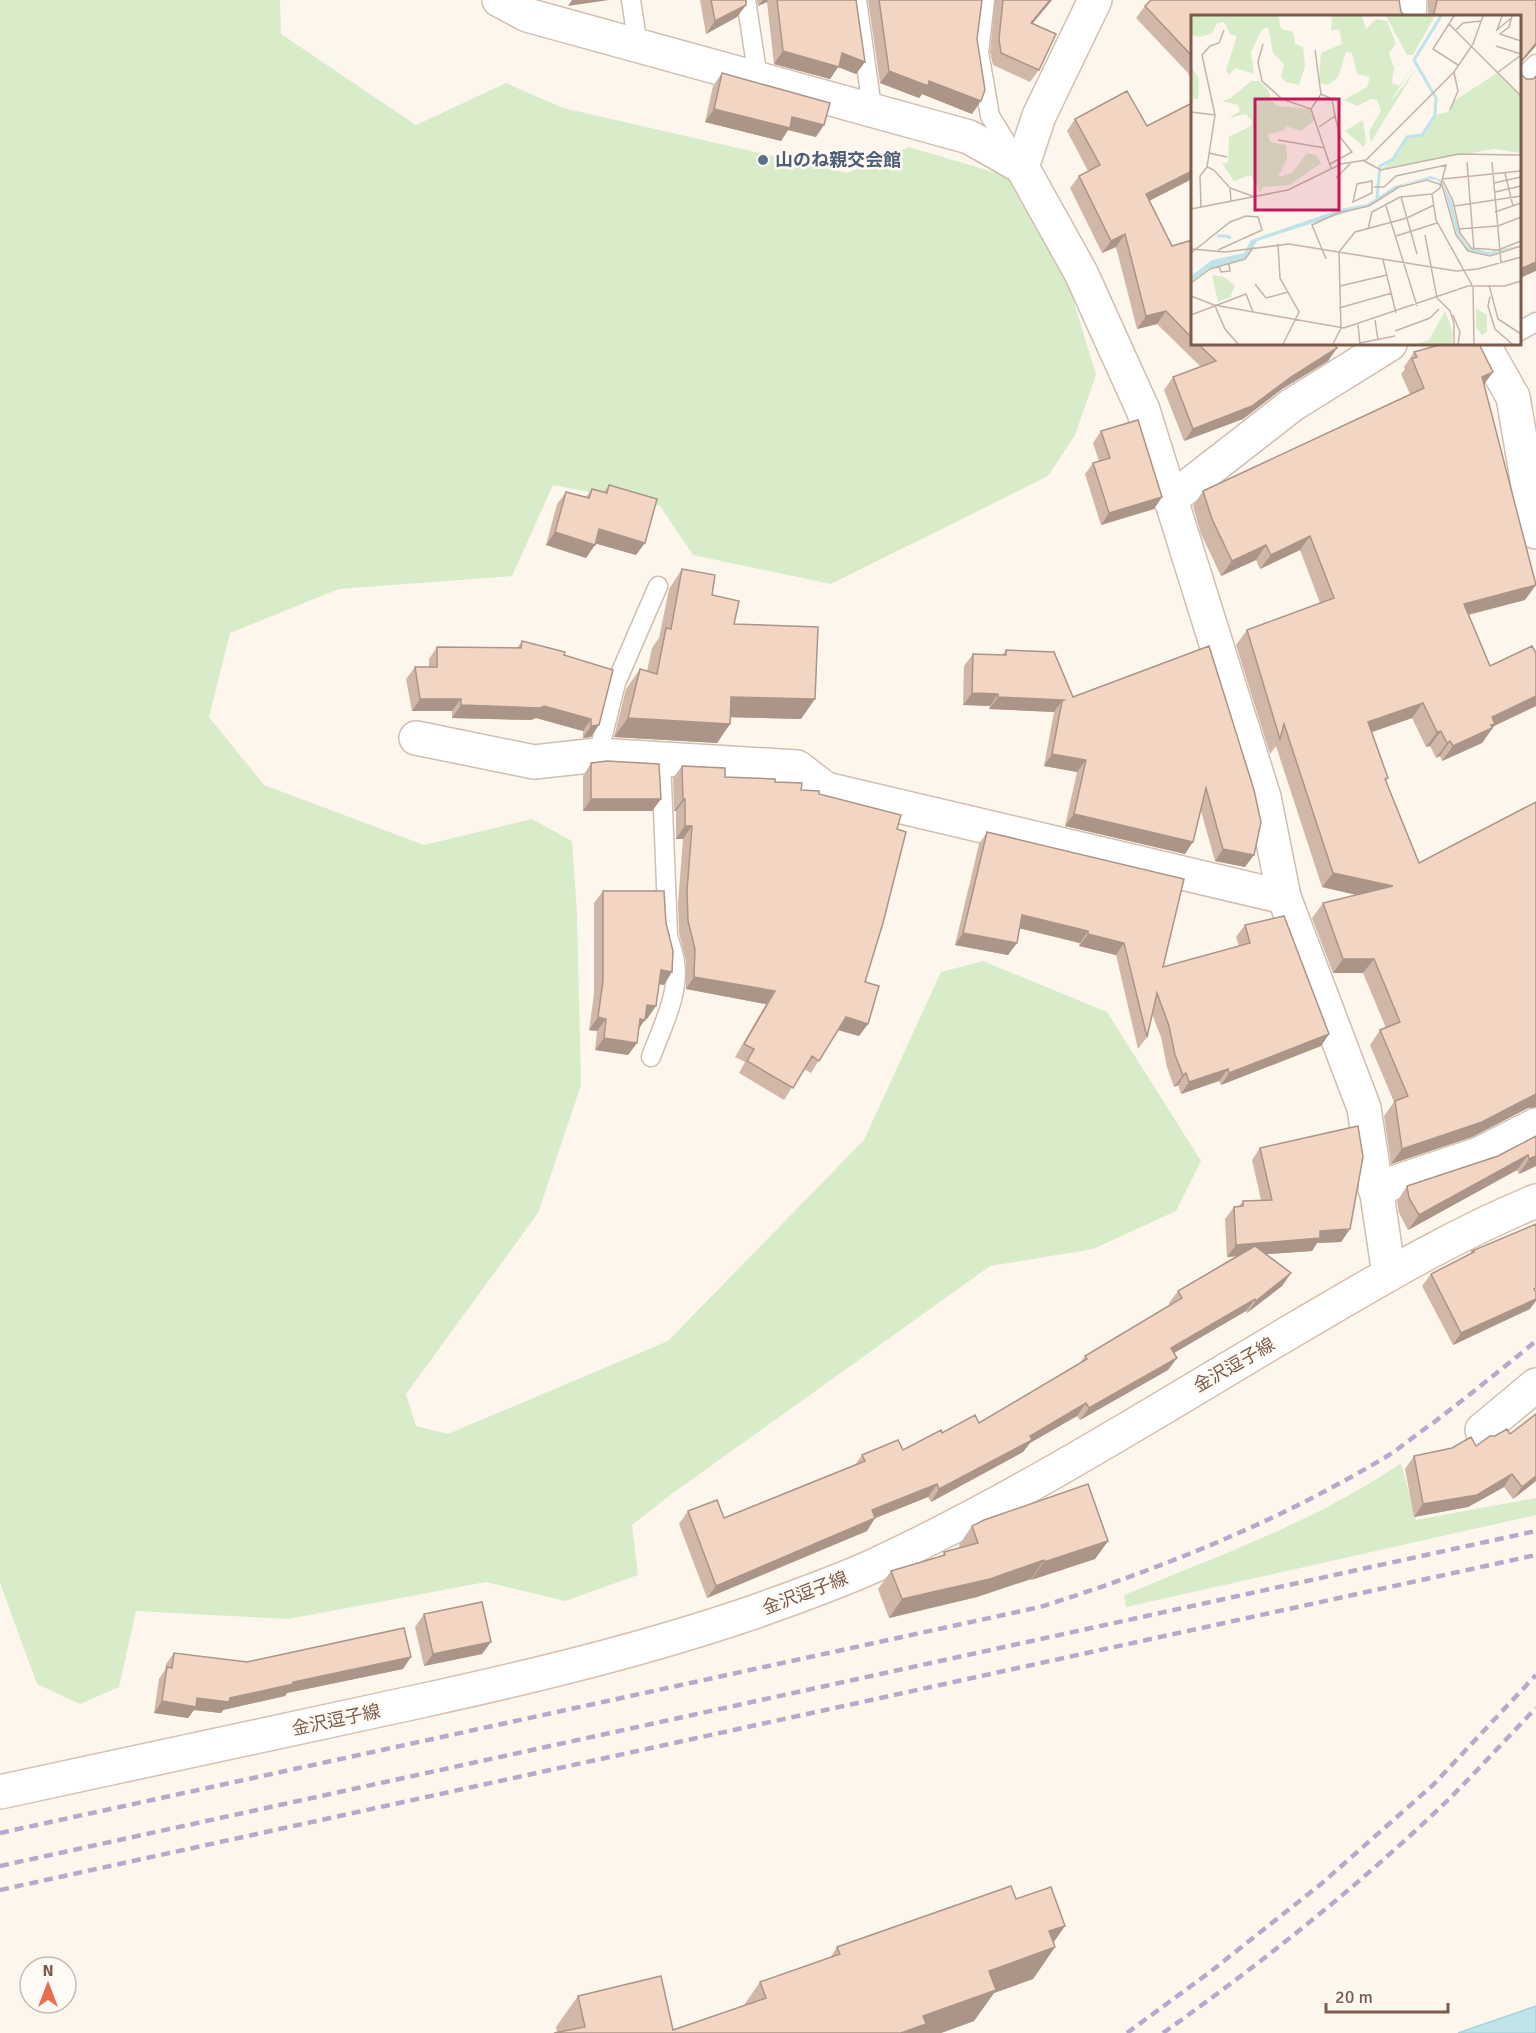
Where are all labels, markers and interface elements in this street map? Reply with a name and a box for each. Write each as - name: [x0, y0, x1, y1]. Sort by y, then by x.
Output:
- inset map: [1191, 15, 1521, 345]
- place label: 山のね親交会館: [775, 149, 901, 171]
- marker: 山のね親交会館: [756, 153, 770, 167]
- street label: 金沢逗子線: [1190, 1333, 1278, 1397]
- street label: 金沢逗子線: [759, 1567, 851, 1619]
- street label: 金沢逗子線: [290, 1700, 382, 1740]
- north arrow: [18, 1955, 78, 2015]
- text: N: [42, 1961, 54, 1981]
- scale bar: [1326, 1976, 1448, 2014]
- text: 20 m: [1335, 1986, 1373, 2008]

